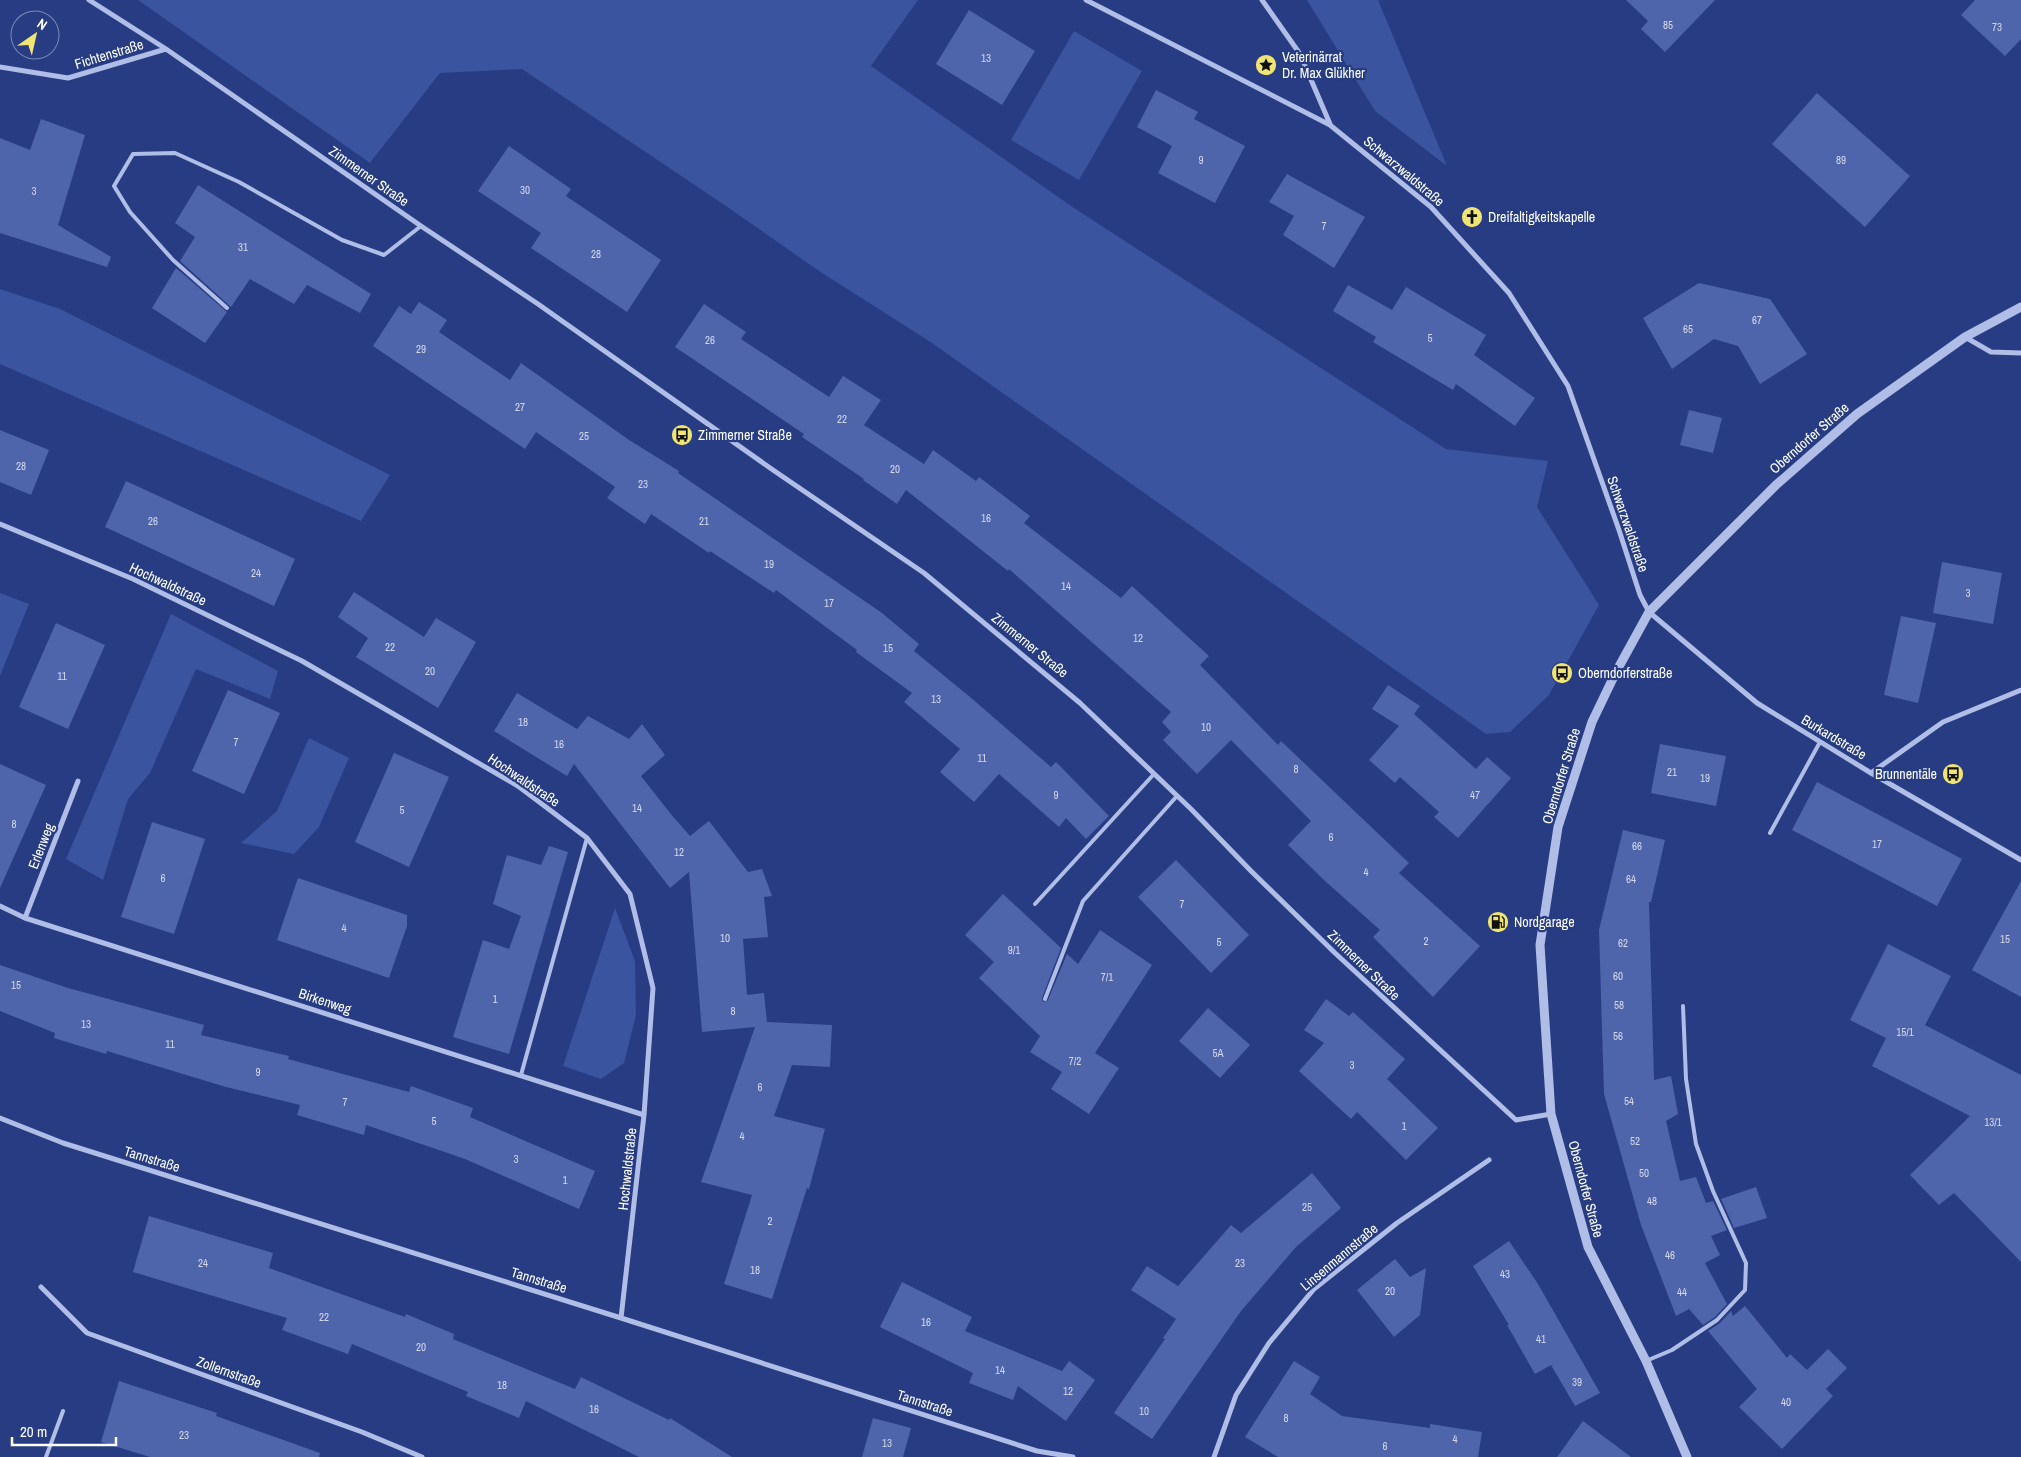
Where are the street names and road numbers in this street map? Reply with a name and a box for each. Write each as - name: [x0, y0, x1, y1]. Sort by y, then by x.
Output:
- street label: Fichtenstraße: [73, 35, 145, 73]
- street label: Schwarzwaldstraße: [1360, 132, 1448, 210]
- street label: Zimmerner Straße: [325, 142, 413, 210]
- street label: Oberndorfer Straße: [1766, 399, 1852, 477]
- street label: Schwarzwaldstraße: [1603, 474, 1653, 574]
- street label: Hochwaldstraße: [127, 558, 209, 610]
- street label: Zimmerner Straße: [988, 608, 1072, 682]
- street label: Burkardstraße: [1798, 711, 1870, 763]
- street label: Oberndorfer Straße: [1538, 726, 1584, 826]
- street label: Hochwaldstraße: [485, 749, 563, 811]
- street label: Erlenweg: [24, 820, 58, 872]
- street label: Zimmerner Straße: [1324, 926, 1404, 1004]
- street label: Birkenweg: [296, 984, 354, 1018]
- street label: Hochwaldstraße: [614, 1127, 640, 1211]
- street label: Oberndorfer Straße: [1564, 1139, 1608, 1239]
- street label: Tannstraße: [122, 1142, 182, 1176]
- street label: Linsenmannstraße: [1297, 1219, 1381, 1295]
- street label: Tannstraße: [509, 1263, 569, 1297]
- street label: Zollernstraße: [194, 1352, 264, 1392]
- street label: Tannstraße: [895, 1386, 955, 1420]

